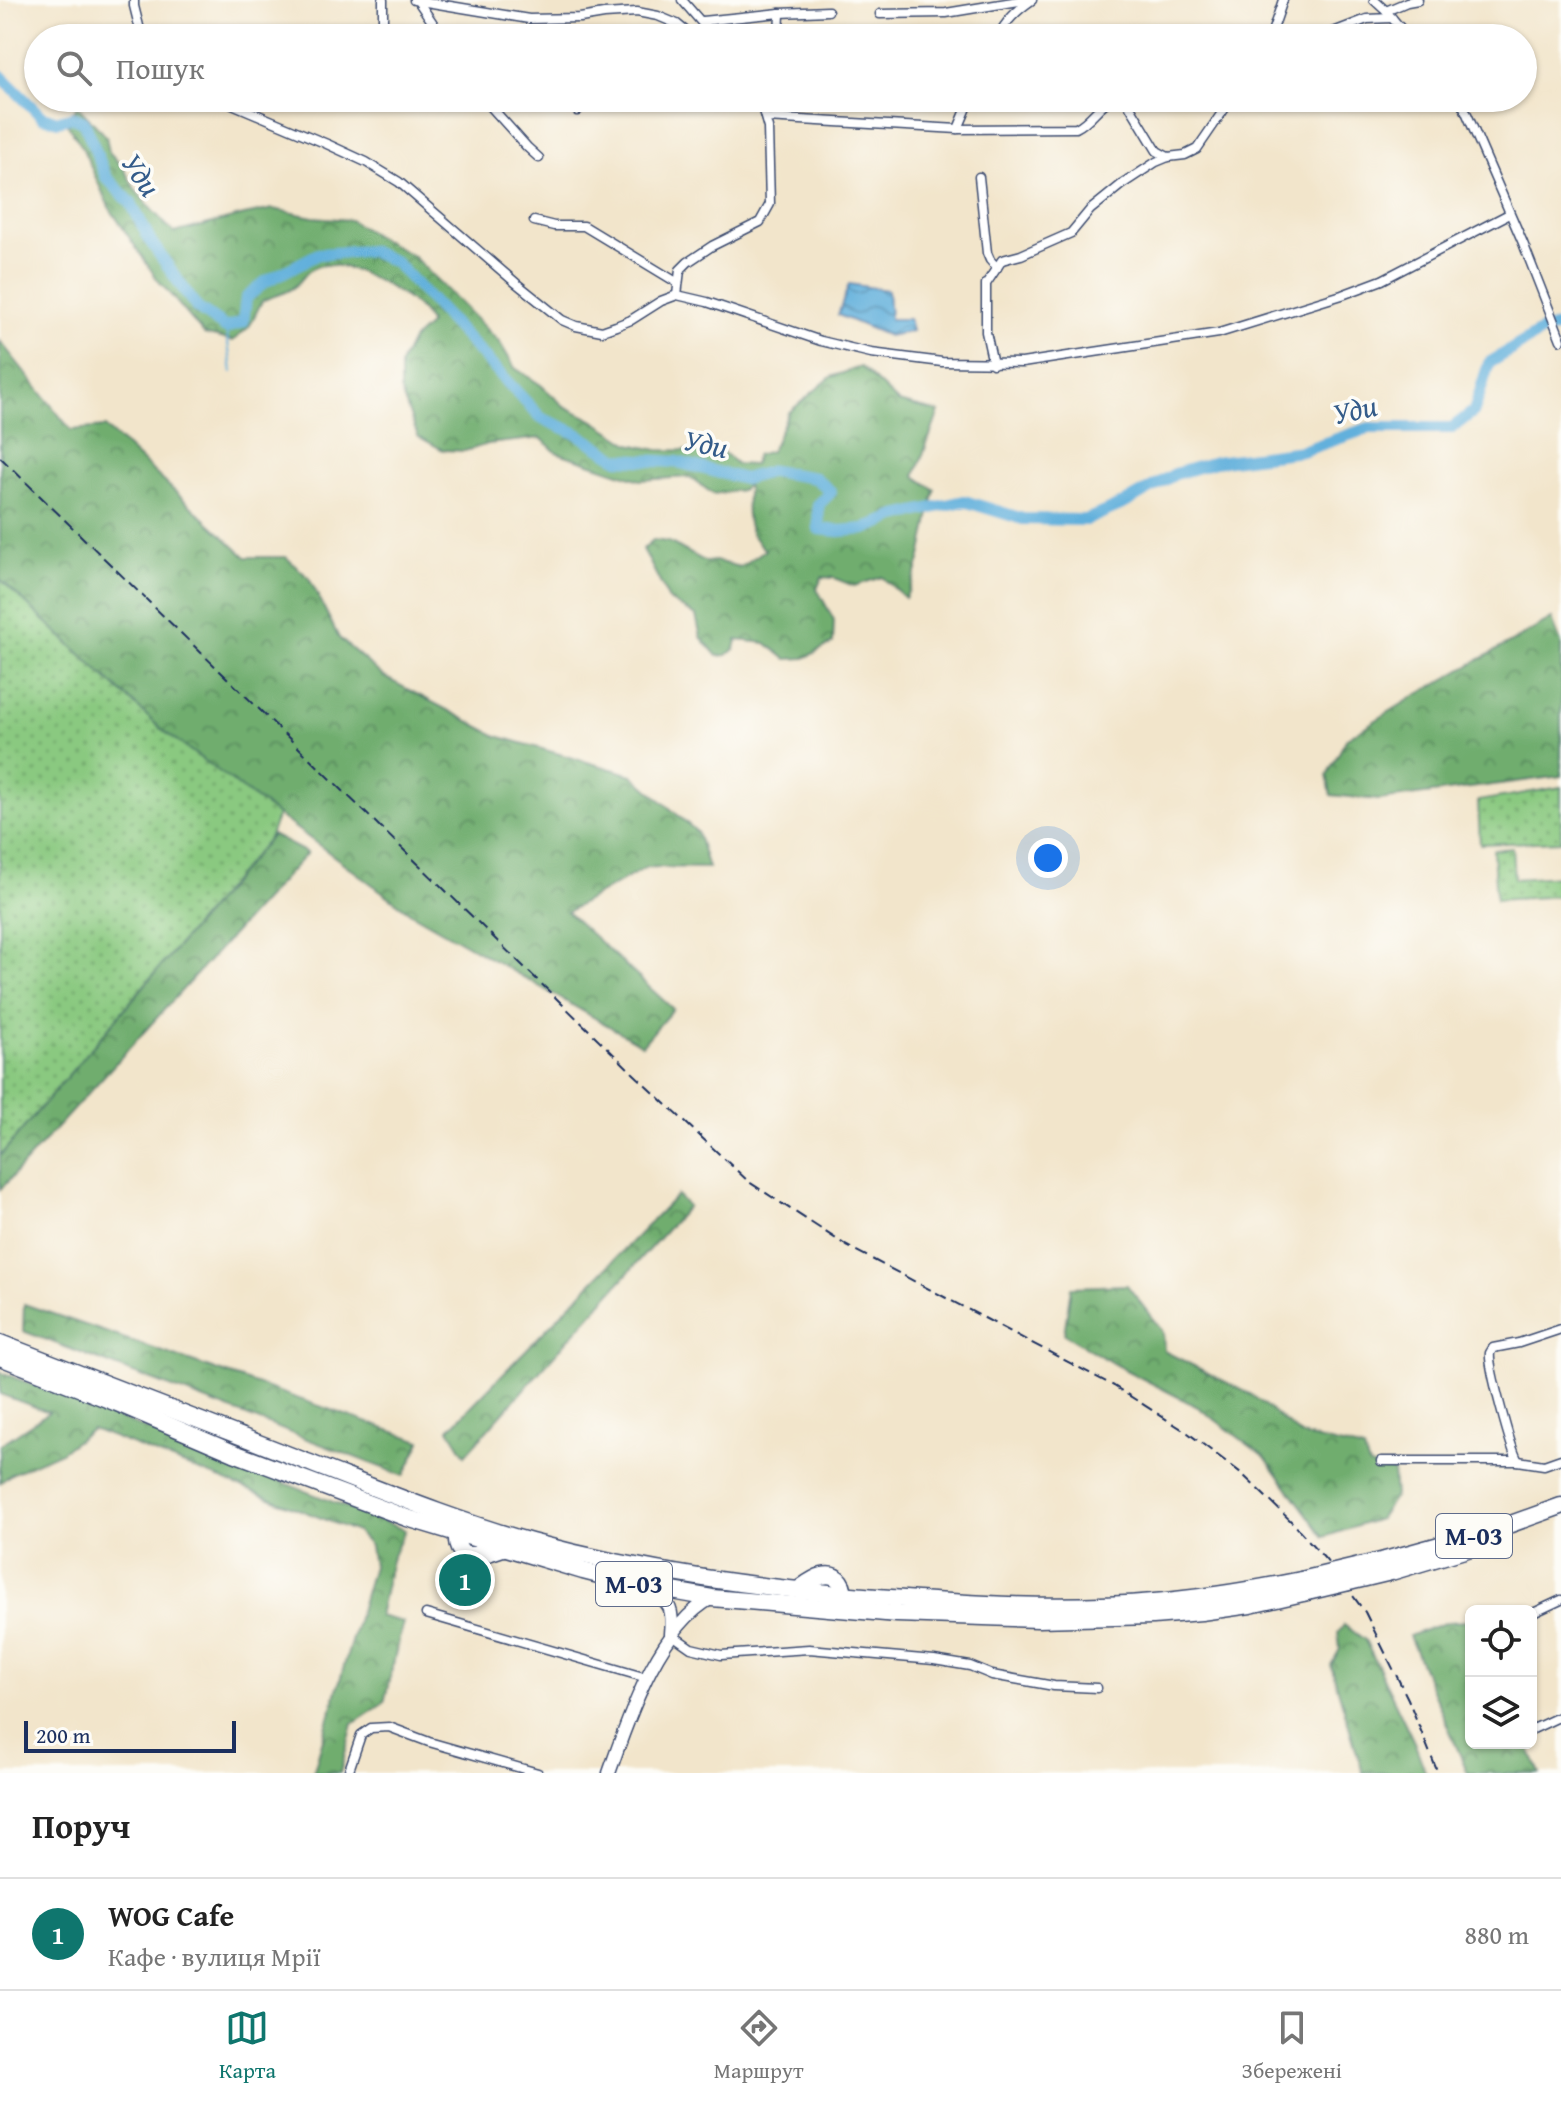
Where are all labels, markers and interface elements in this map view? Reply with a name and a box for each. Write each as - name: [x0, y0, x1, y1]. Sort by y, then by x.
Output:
- search box: [24, 24, 1537, 112]
- icon: search: [52, 46, 96, 90]
- text: Пошук: [116, 46, 204, 90]
- water label: Уди: [111, 144, 173, 205]
- water label: Уди: [1328, 383, 1381, 435]
- water label: Уди: [680, 417, 733, 469]
- your location: [1028, 838, 1068, 878]
- road number: М-03: [1436, 1514, 1512, 1558]
- pin: 1: [439, 1550, 491, 1610]
- road number: М-03: [596, 1562, 672, 1606]
- map controls: [1465, 1605, 1537, 1749]
- button: locate: [1465, 1605, 1537, 1677]
- button: layers: [1465, 1677, 1537, 1749]
- scale bar: [24, 1717, 236, 1753]
- text: 200 m: [36, 1719, 91, 1751]
- text: Поруч: [32, 1801, 130, 1850]
- text: WOG Cafe: [108, 1893, 234, 1937]
- text: 1: [51, 1915, 65, 1954]
- text: 880 m: [1464, 1915, 1529, 1954]
- text: Кафе · вулиця Мрії: [108, 1937, 321, 1976]
- tab: Карта: [219, 2006, 276, 2086]
- tab: Маршрут: [714, 2006, 804, 2086]
- tab: Збережені: [1242, 2006, 1342, 2086]

